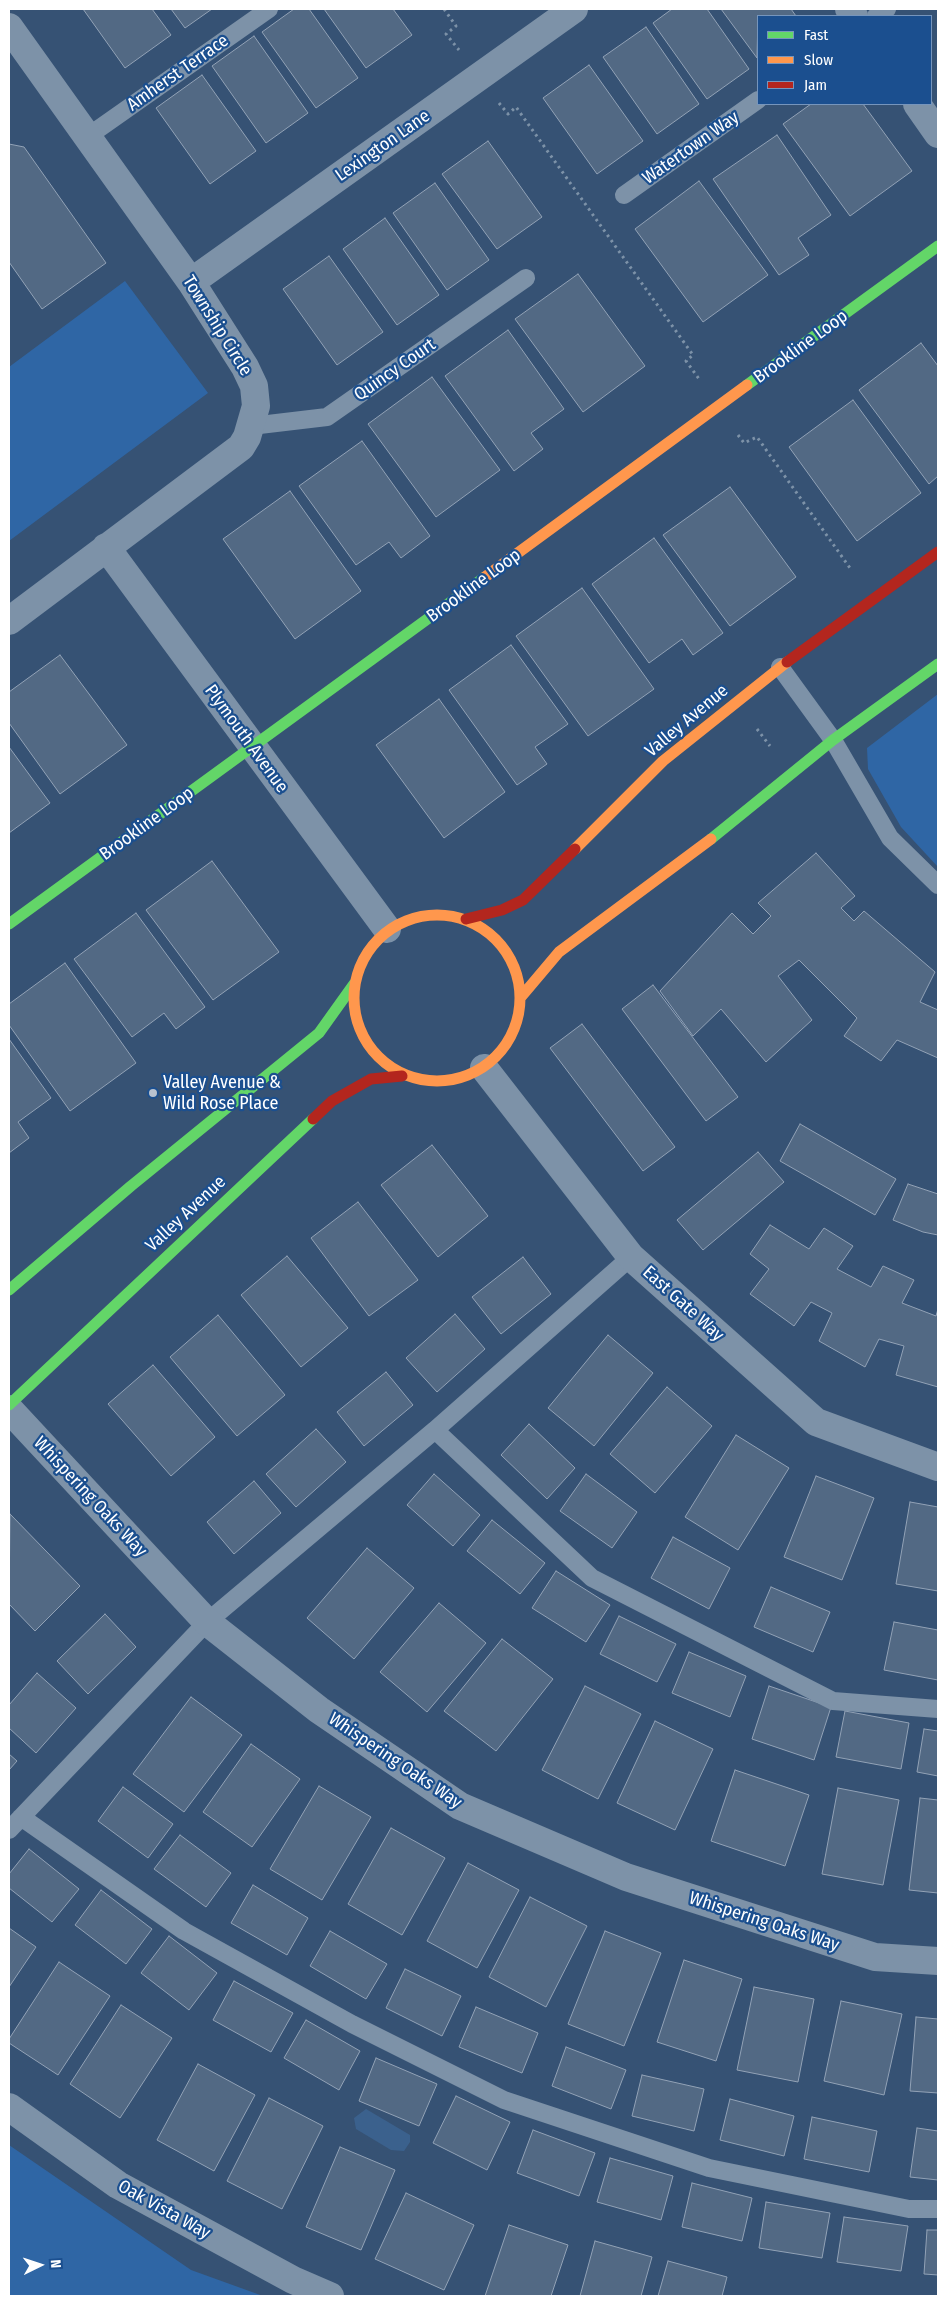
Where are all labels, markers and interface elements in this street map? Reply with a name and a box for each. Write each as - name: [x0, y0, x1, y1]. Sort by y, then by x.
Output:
- legend: [757, 15, 932, 105]
- text: Fast: [804, 26, 828, 44]
- street label: Amherst Terrace: [123, 30, 233, 116]
- text: Slow: [804, 51, 833, 69]
- text: Jam: [804, 76, 827, 94]
- street label: Lexington Lane: [332, 105, 434, 187]
- street label: Watertown Way: [639, 107, 743, 189]
- street label: Township Circle: [178, 272, 256, 380]
- street label: Brookline Loop: [750, 306, 852, 388]
- street label: Quincy Court: [350, 334, 440, 406]
- street label: Brookline Loop: [423, 545, 525, 627]
- street label: Valley Avenue: [641, 680, 733, 762]
- street label: Plymouth Avenue: [200, 681, 292, 797]
- street label: Brookline Loop: [96, 783, 198, 865]
- place label: Valley Avenue & Wild Rose Place: [163, 1072, 281, 1114]
- marker: Valley Avenue & Wild Rose Place: [147, 1087, 159, 1099]
- street label: Valley Avenue: [141, 1171, 231, 1257]
- street label: East Gate Way: [638, 1262, 728, 1346]
- street label: Whispering Oaks Way: [29, 1432, 151, 1562]
- street label: Whispering Oaks Way: [324, 1708, 466, 1814]
- street label: Whispering Oaks Way: [686, 1888, 842, 1956]
- street label: Oak Vista Way: [114, 2176, 214, 2244]
- north arrow: [15, 2240, 65, 2290]
- text: N: [47, 2259, 64, 2269]

